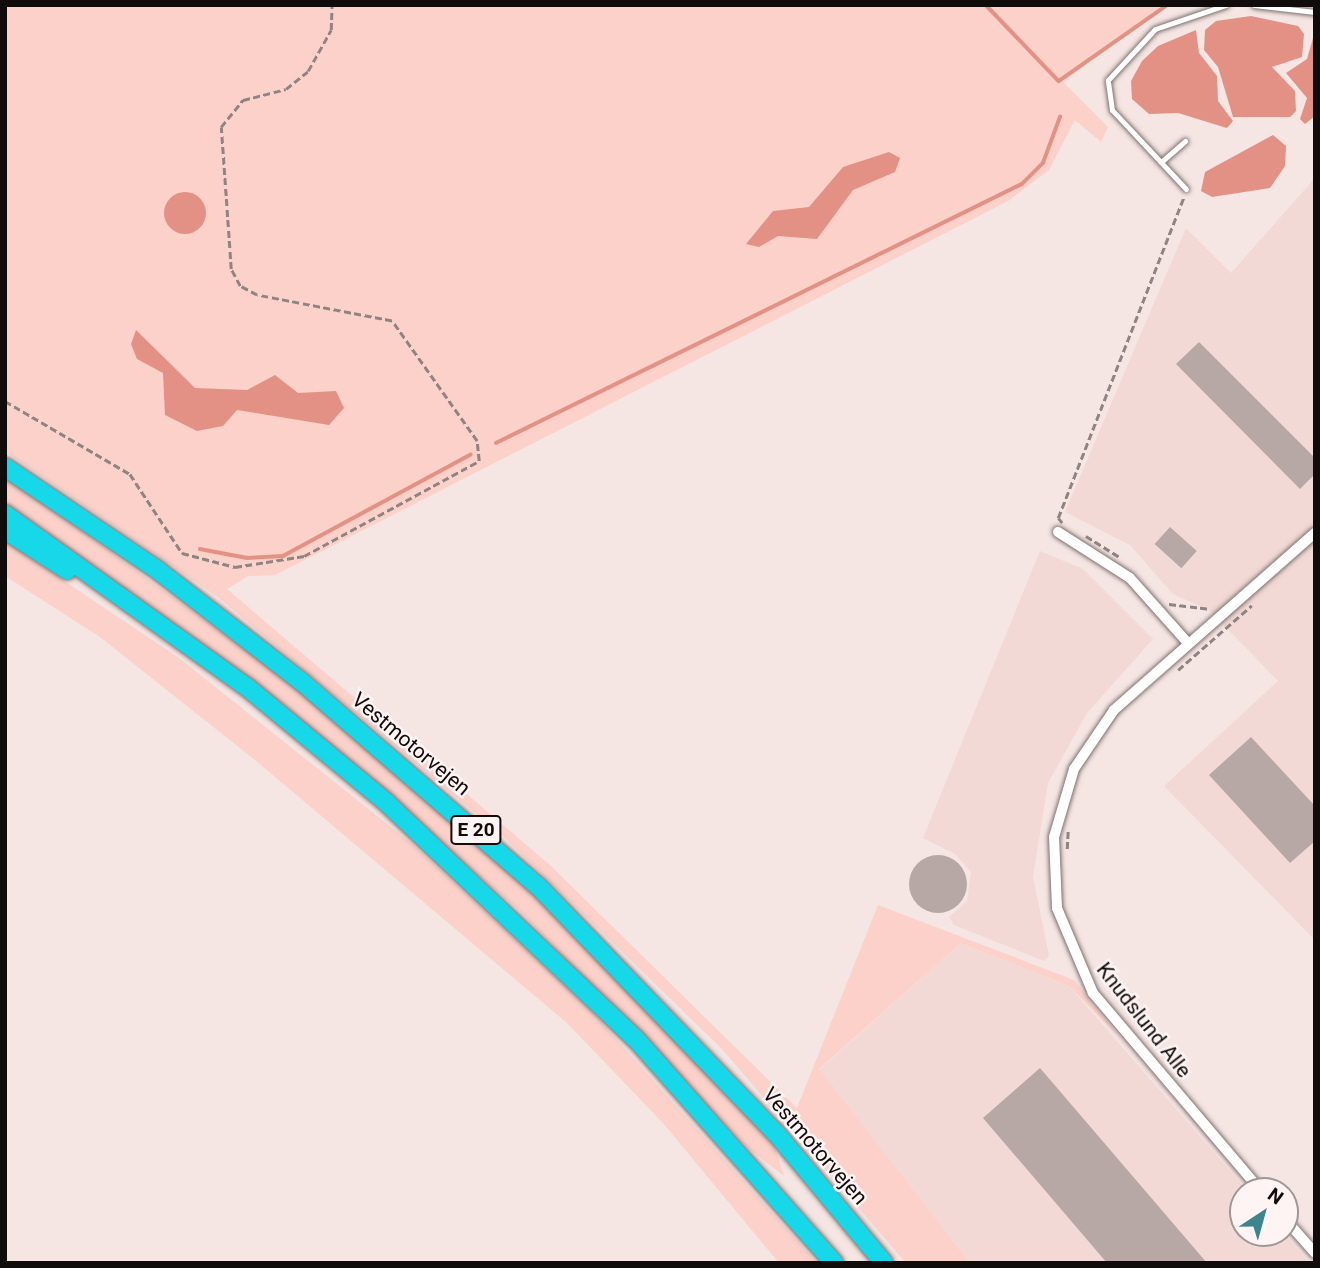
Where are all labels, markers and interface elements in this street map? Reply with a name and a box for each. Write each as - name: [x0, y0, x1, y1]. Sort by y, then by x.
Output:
- street label: Vestmotorvejen: [347, 687, 475, 801]
- road number: E 20: [450, 814, 502, 846]
- street label: Knudslund Alle: [1091, 957, 1197, 1083]
- street label: Vestmotorvejen: [757, 1082, 873, 1210]
- north arrow: [1229, 1177, 1299, 1247]
- text: N: [1263, 1183, 1288, 1209]

